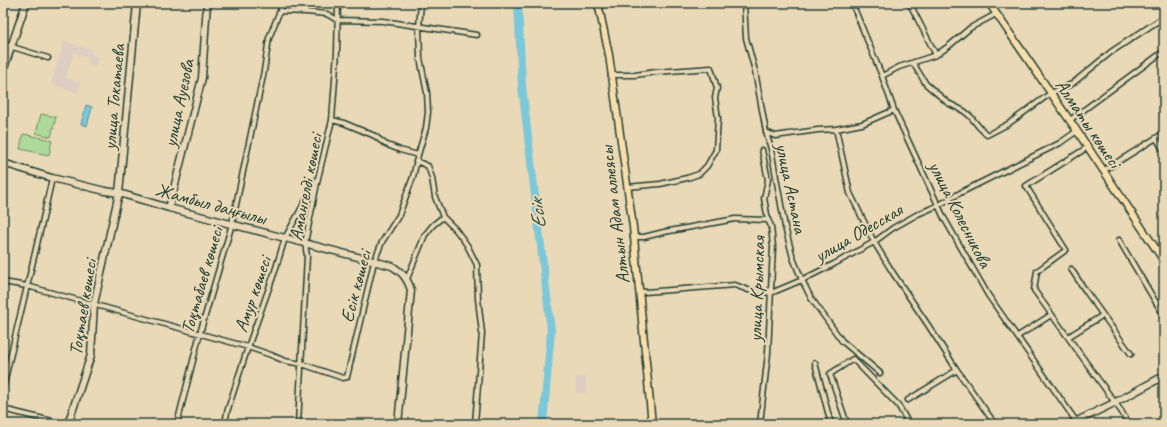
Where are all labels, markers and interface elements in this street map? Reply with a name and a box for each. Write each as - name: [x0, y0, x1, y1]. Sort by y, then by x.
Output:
- street label: улица Токатаева: [97, 42, 131, 152]
- street label: улица Ауезова: [158, 55, 200, 150]
- street label: Алматы көшесі: [1050, 74, 1128, 175]
- street label: Амангелді көшесі: [284, 129, 329, 243]
- street label: улица Астана: [770, 140, 813, 237]
- street label: Алтын Адам аллеясы: [594, 143, 635, 285]
- street label: улица Колесникова: [923, 156, 998, 273]
- street label: Жамбыл даңғылы: [153, 178, 271, 231]
- water label: Есік: [523, 194, 552, 230]
- street label: улица Одесская: [809, 197, 908, 268]
- street label: Тоқтабаев көшесі: [175, 222, 229, 336]
- street label: улица Крымская: [743, 234, 771, 343]
- street label: Есік көшесі: [335, 245, 378, 325]
- street label: Амур көшесі: [229, 251, 278, 335]
- street label: Тоқтаев көшесі: [64, 255, 103, 357]

